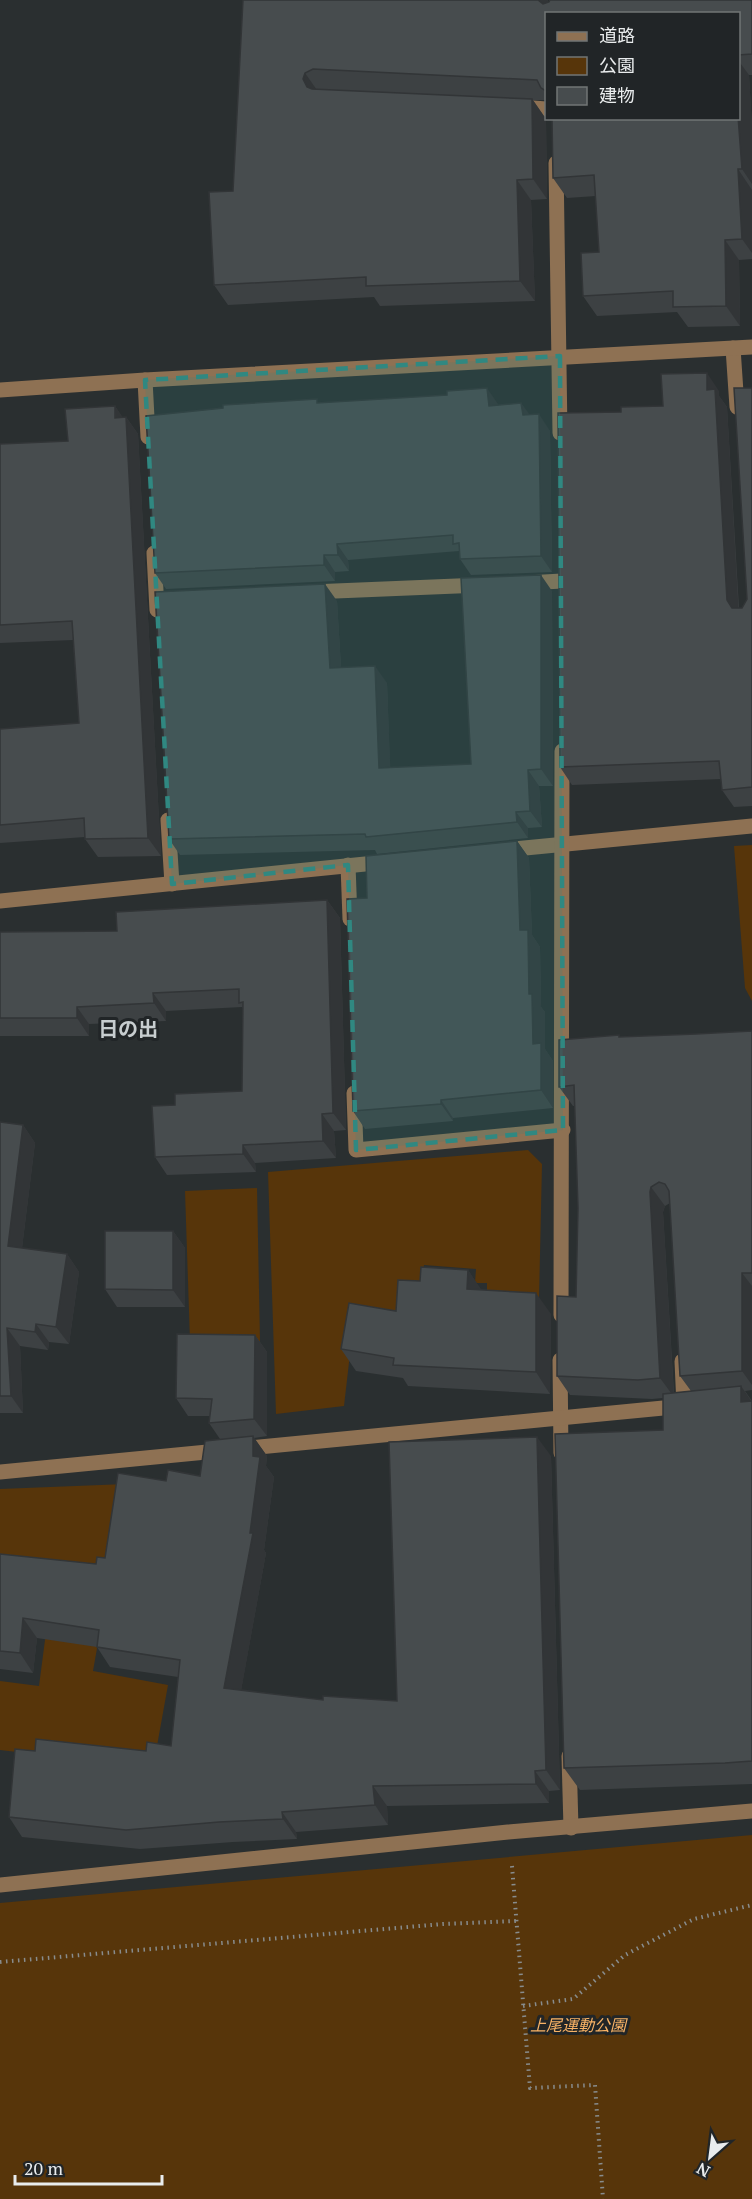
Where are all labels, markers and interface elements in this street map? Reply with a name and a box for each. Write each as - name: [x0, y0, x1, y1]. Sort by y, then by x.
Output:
- legend: [545, 12, 740, 120]
- text: 道路: [599, 23, 635, 47]
- text: 公園: [599, 53, 635, 77]
- text: 建物: [599, 83, 635, 107]
- district label: 日の出: [98, 1015, 158, 1042]
- park label: 上尾運動公園: [530, 2014, 628, 2036]
- north arrow: [680, 2127, 740, 2187]
- scale bar: [15, 2148, 162, 2186]
- text: 20 m: [24, 2156, 64, 2180]
- text: N: [692, 2158, 713, 2183]

